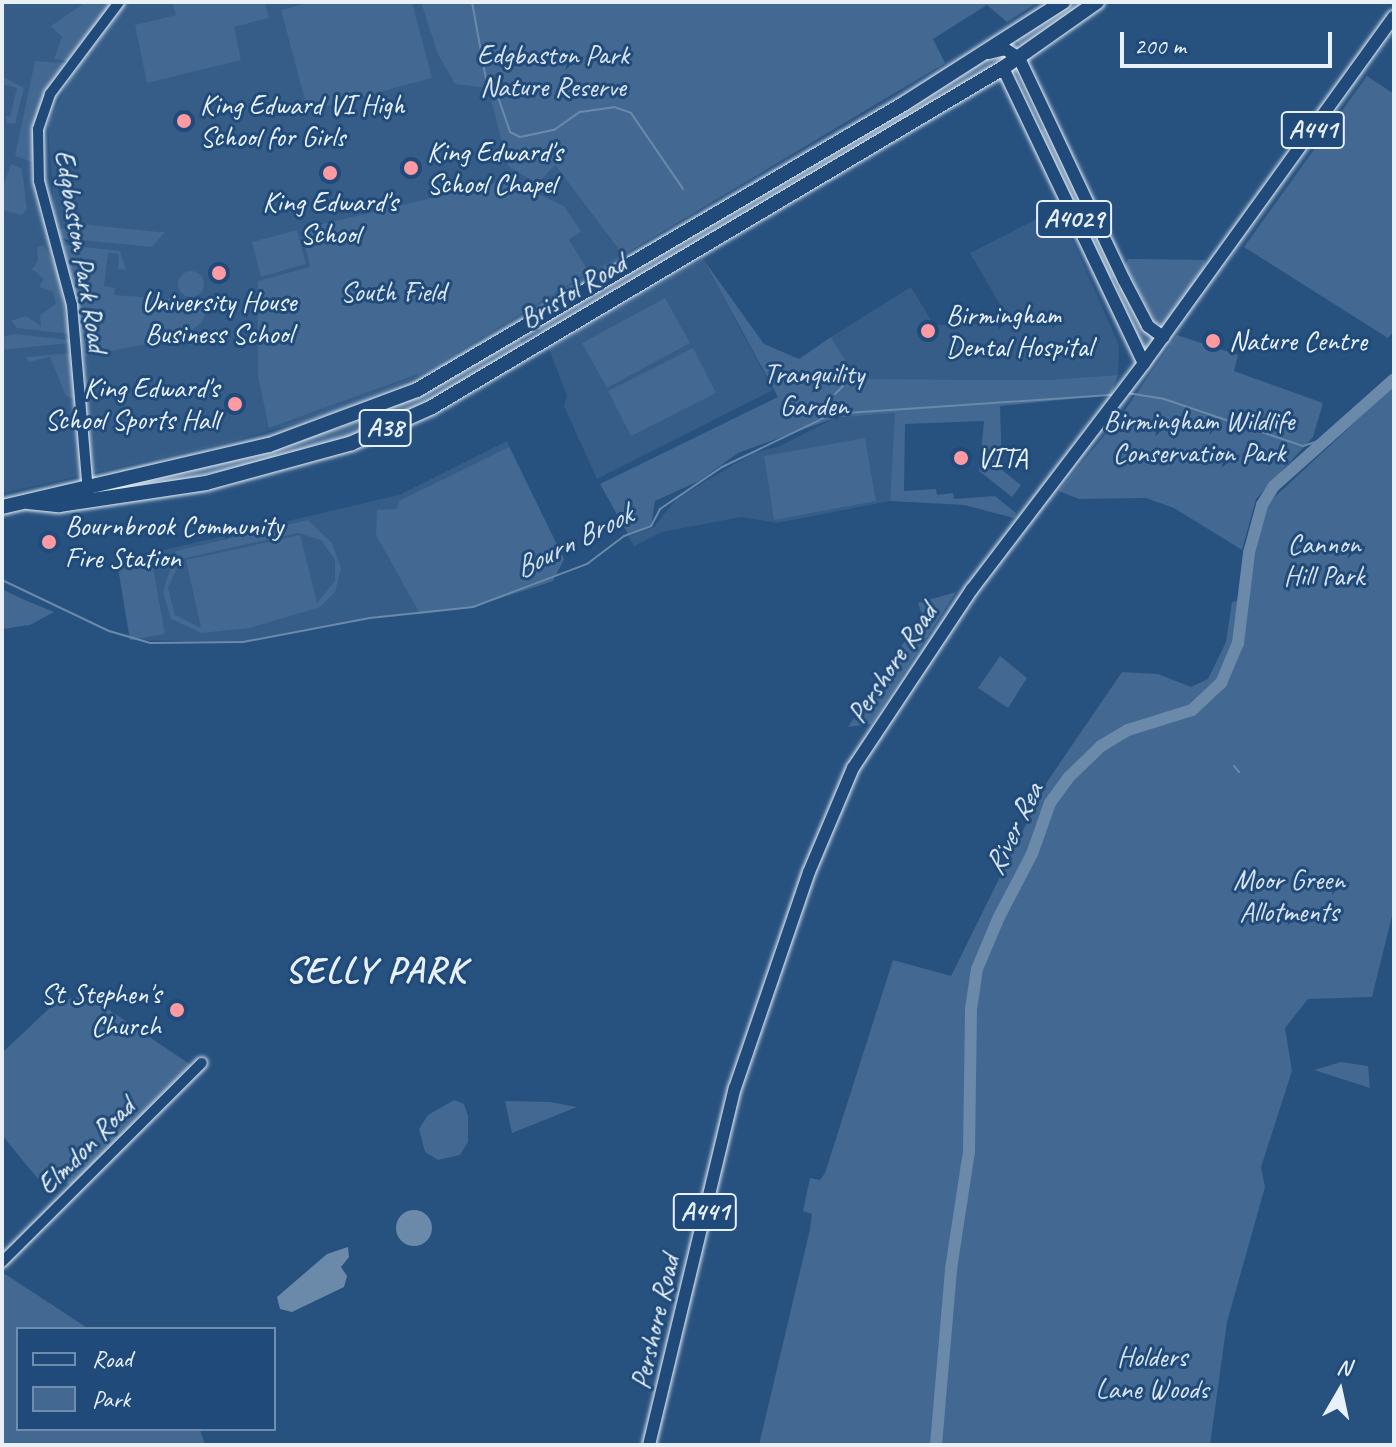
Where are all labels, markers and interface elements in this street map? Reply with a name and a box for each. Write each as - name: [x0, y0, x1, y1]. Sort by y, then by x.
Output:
- scale bar: [1124, 16, 1336, 66]
- text: 200 m: [1134, 31, 1186, 61]
- park label: Edgbaston Park Nature Reserve: [477, 38, 629, 104]
- place label: King Edward VI High School for Girls: [200, 88, 405, 154]
- road number: A441: [1279, 108, 1347, 152]
- marker: King Edward VI High School for Girls: [175, 112, 193, 130]
- place label: King Edward's School Chapel: [427, 135, 562, 201]
- street label: Edgbaston Park Road: [47, 146, 115, 356]
- marker: King Edward's School Chapel: [402, 159, 420, 177]
- marker: King Edward's School: [321, 164, 339, 182]
- place label: King Edward's School: [262, 185, 398, 251]
- road number: A4029: [1036, 197, 1112, 241]
- street label: Bristol Road: [514, 246, 632, 336]
- marker: University House Business School: [210, 264, 228, 282]
- park label: South Field: [340, 275, 446, 309]
- place label: University House Business School: [142, 285, 296, 351]
- place label: Birmingham Dental Hospital: [946, 298, 1093, 364]
- marker: Birmingham Dental Hospital: [917, 320, 939, 342]
- place label: Nature Centre: [1229, 324, 1367, 358]
- marker: Nature Centre: [1204, 332, 1222, 350]
- park label: Tranquility Garden: [764, 357, 864, 423]
- place label: King Edward's School Sports Hall: [45, 371, 219, 437]
- marker: King Edward's School Sports Hall: [226, 395, 244, 413]
- park label: Birmingham Wildlife Conservation Park: [1104, 404, 1294, 470]
- road number: A38: [357, 406, 413, 450]
- place label: VITA: [977, 441, 1027, 475]
- marker: VITA: [952, 449, 970, 467]
- water label: Bourn Brook: [508, 496, 638, 586]
- place label: Bournbrook Community Fire Station: [65, 509, 284, 575]
- park label: Cannon Hill Park: [1283, 527, 1365, 593]
- marker: Bournbrook Community Fire Station: [40, 533, 58, 551]
- street label: Pershore Road: [840, 597, 944, 729]
- water label: River Rea: [975, 777, 1051, 881]
- park label: Moor Green Allotments: [1233, 863, 1345, 929]
- district label: SELLY PARK: [286, 949, 466, 993]
- place label: St Stephen's Church: [40, 977, 161, 1043]
- marker: St Stephen's Church: [168, 1001, 186, 1019]
- street label: Elmdon Road: [30, 1090, 142, 1202]
- road number: A441: [671, 1190, 739, 1234]
- street label: Pershore Road: [623, 1252, 687, 1392]
- legend: [16, 1327, 276, 1431]
- park label: Holders Lane Woods: [1095, 1340, 1209, 1406]
- text: Road: [92, 1344, 132, 1374]
- north arrow: [1300, 1351, 1380, 1431]
- text: N: [1335, 1352, 1353, 1382]
- text: Park: [92, 1384, 130, 1414]

